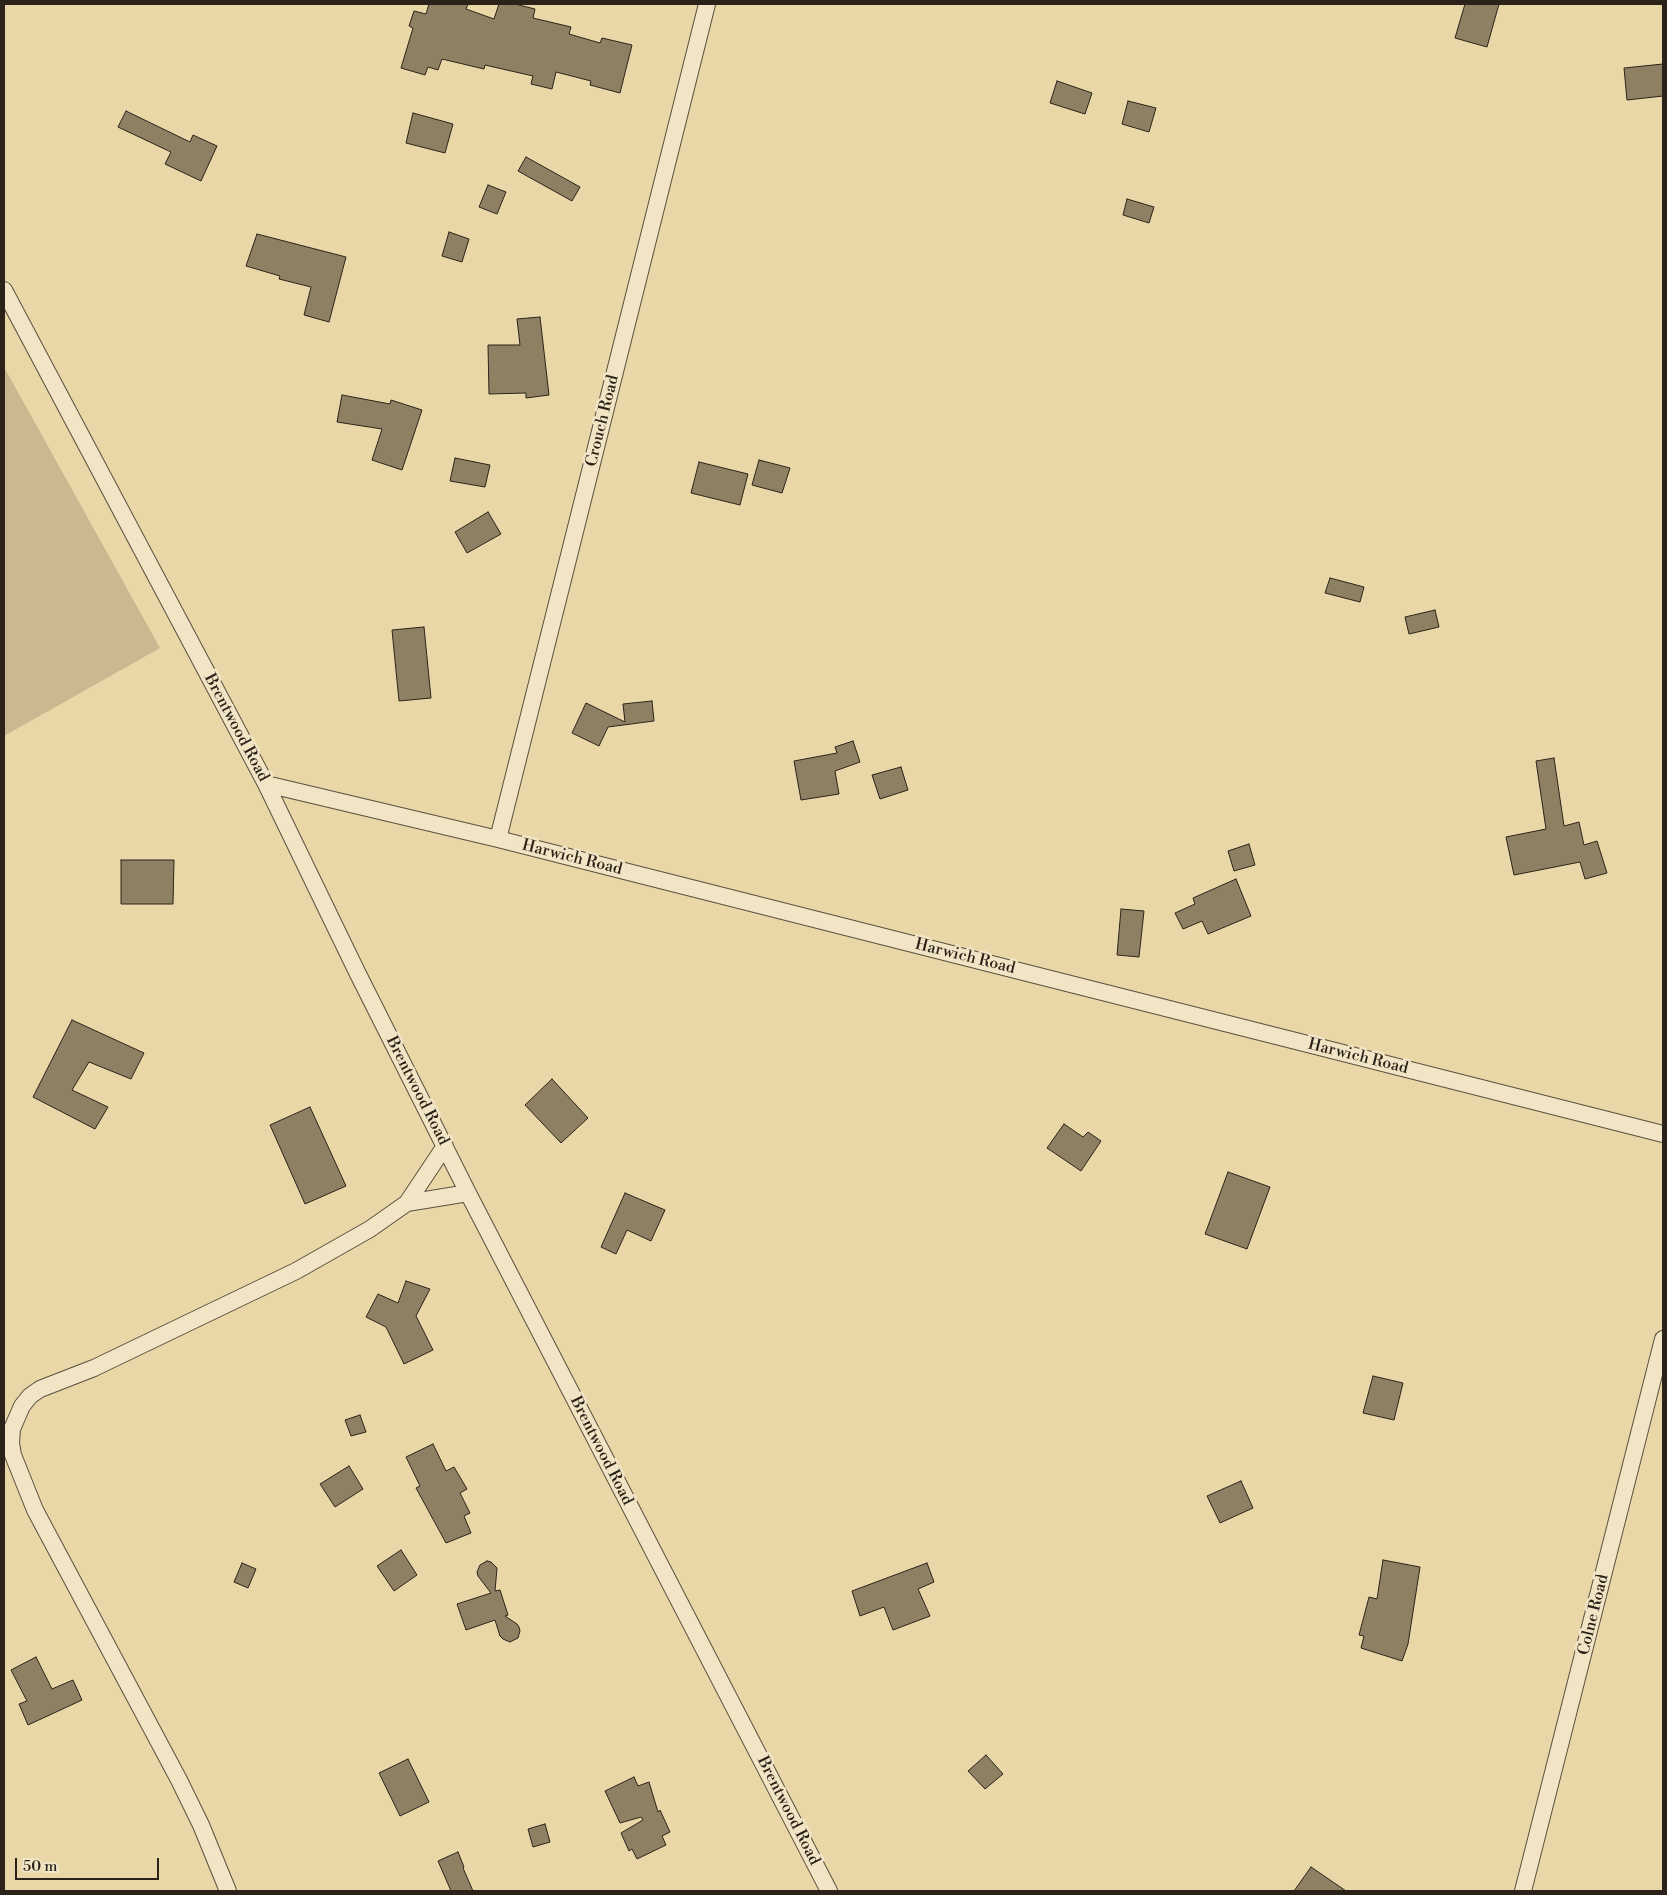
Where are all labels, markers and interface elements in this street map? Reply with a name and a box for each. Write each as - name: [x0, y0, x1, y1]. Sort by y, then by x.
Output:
- street label: Crouch Road: [582, 373, 624, 469]
- street label: Brentwood Road: [199, 671, 273, 785]
- street label: Harwich Road: [520, 836, 624, 880]
- street label: Harwich Road: [913, 935, 1017, 979]
- street label: Brentwood Road: [381, 1033, 453, 1149]
- street label: Harwich Road: [1306, 1035, 1410, 1079]
- street label: Brentwood Road: [565, 1393, 637, 1509]
- street label: Colne Road: [1575, 1573, 1613, 1657]
- street label: Brentwood Road: [752, 1753, 824, 1869]
- scale bar: [18, 1848, 161, 1880]
- text: 50 m: [23, 1857, 57, 1876]

